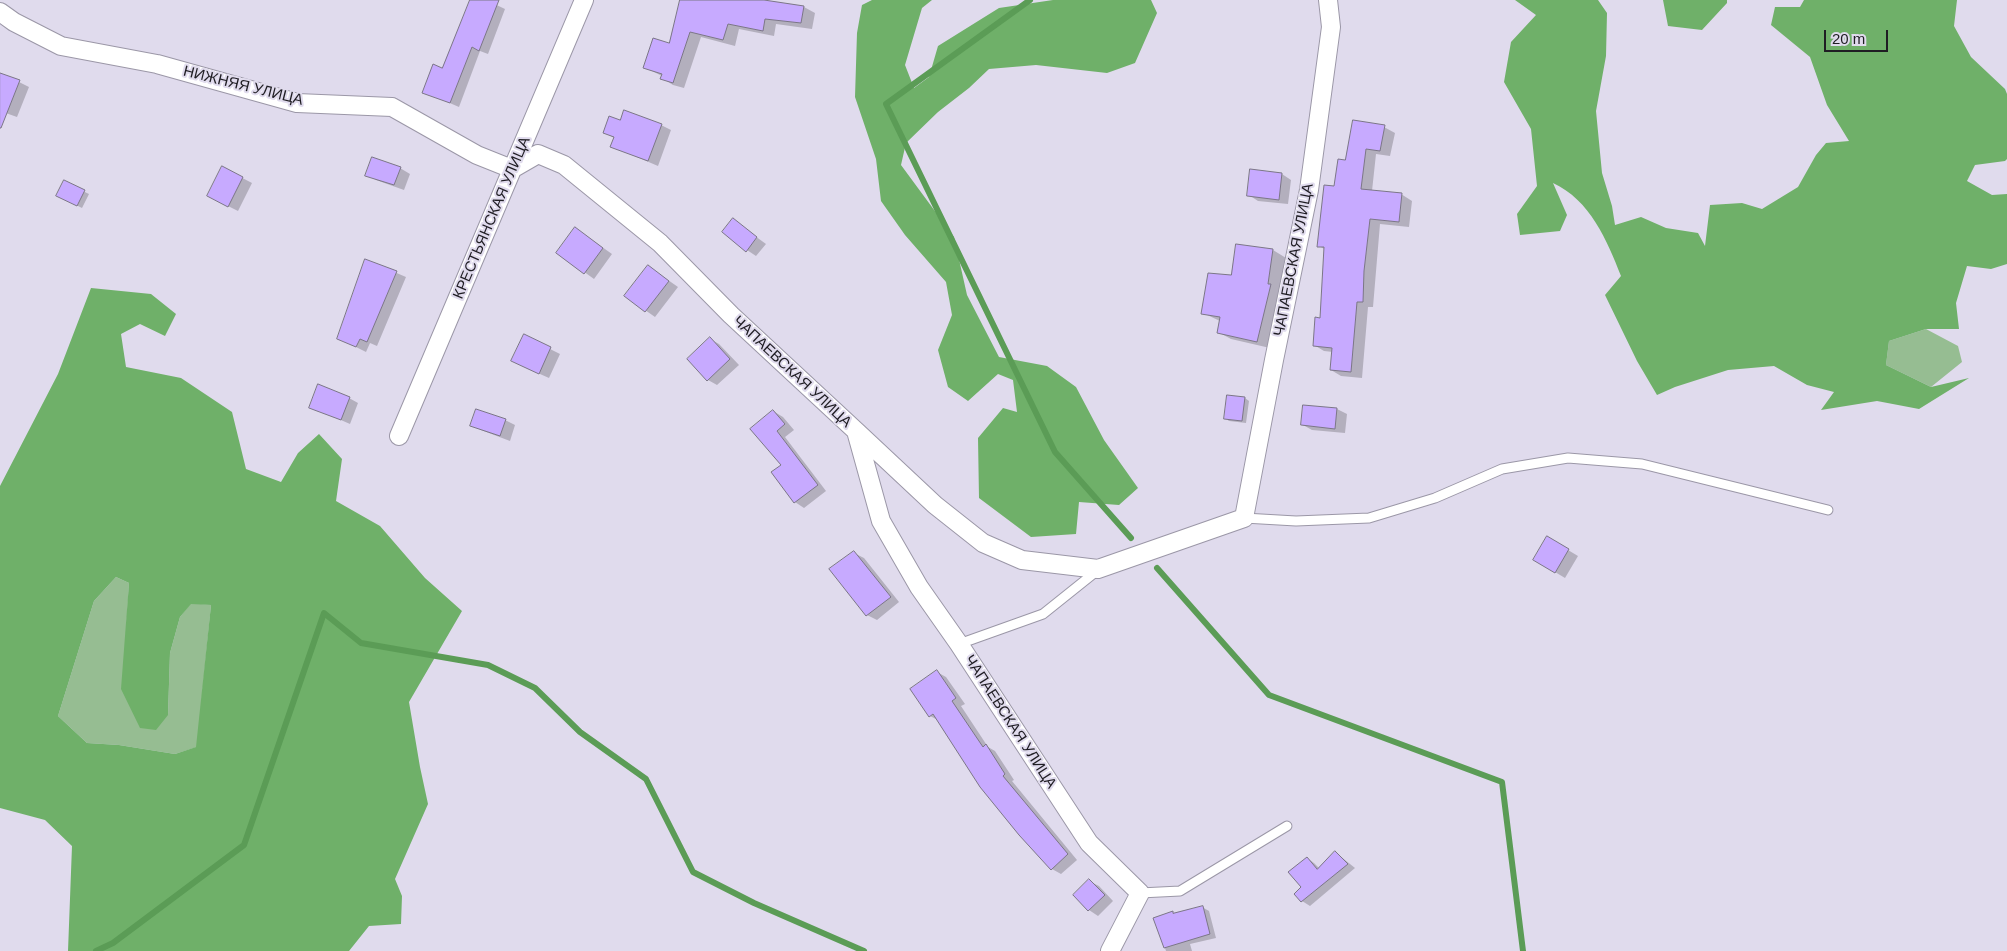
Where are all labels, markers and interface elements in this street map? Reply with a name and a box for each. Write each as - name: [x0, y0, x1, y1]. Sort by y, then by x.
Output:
- scale bar: [1827, 20, 1891, 52]
- text: 20 m: [1832, 30, 1865, 47]
- street label: НИЖНЯЯ УЛИЦА: [181, 62, 305, 110]
- street label: КРЕСТЬЯНСКАЯ УЛИЦА: [450, 134, 534, 302]
- street label: ЧАПАЕВСКАЯ УЛИЦА: [1270, 182, 1318, 338]
- street label: ЧАПАЕВСКАЯ УЛИЦА: [729, 312, 855, 432]
- street label: ЧАПАЕВСКАЯ УЛИЦА: [960, 652, 1060, 792]

